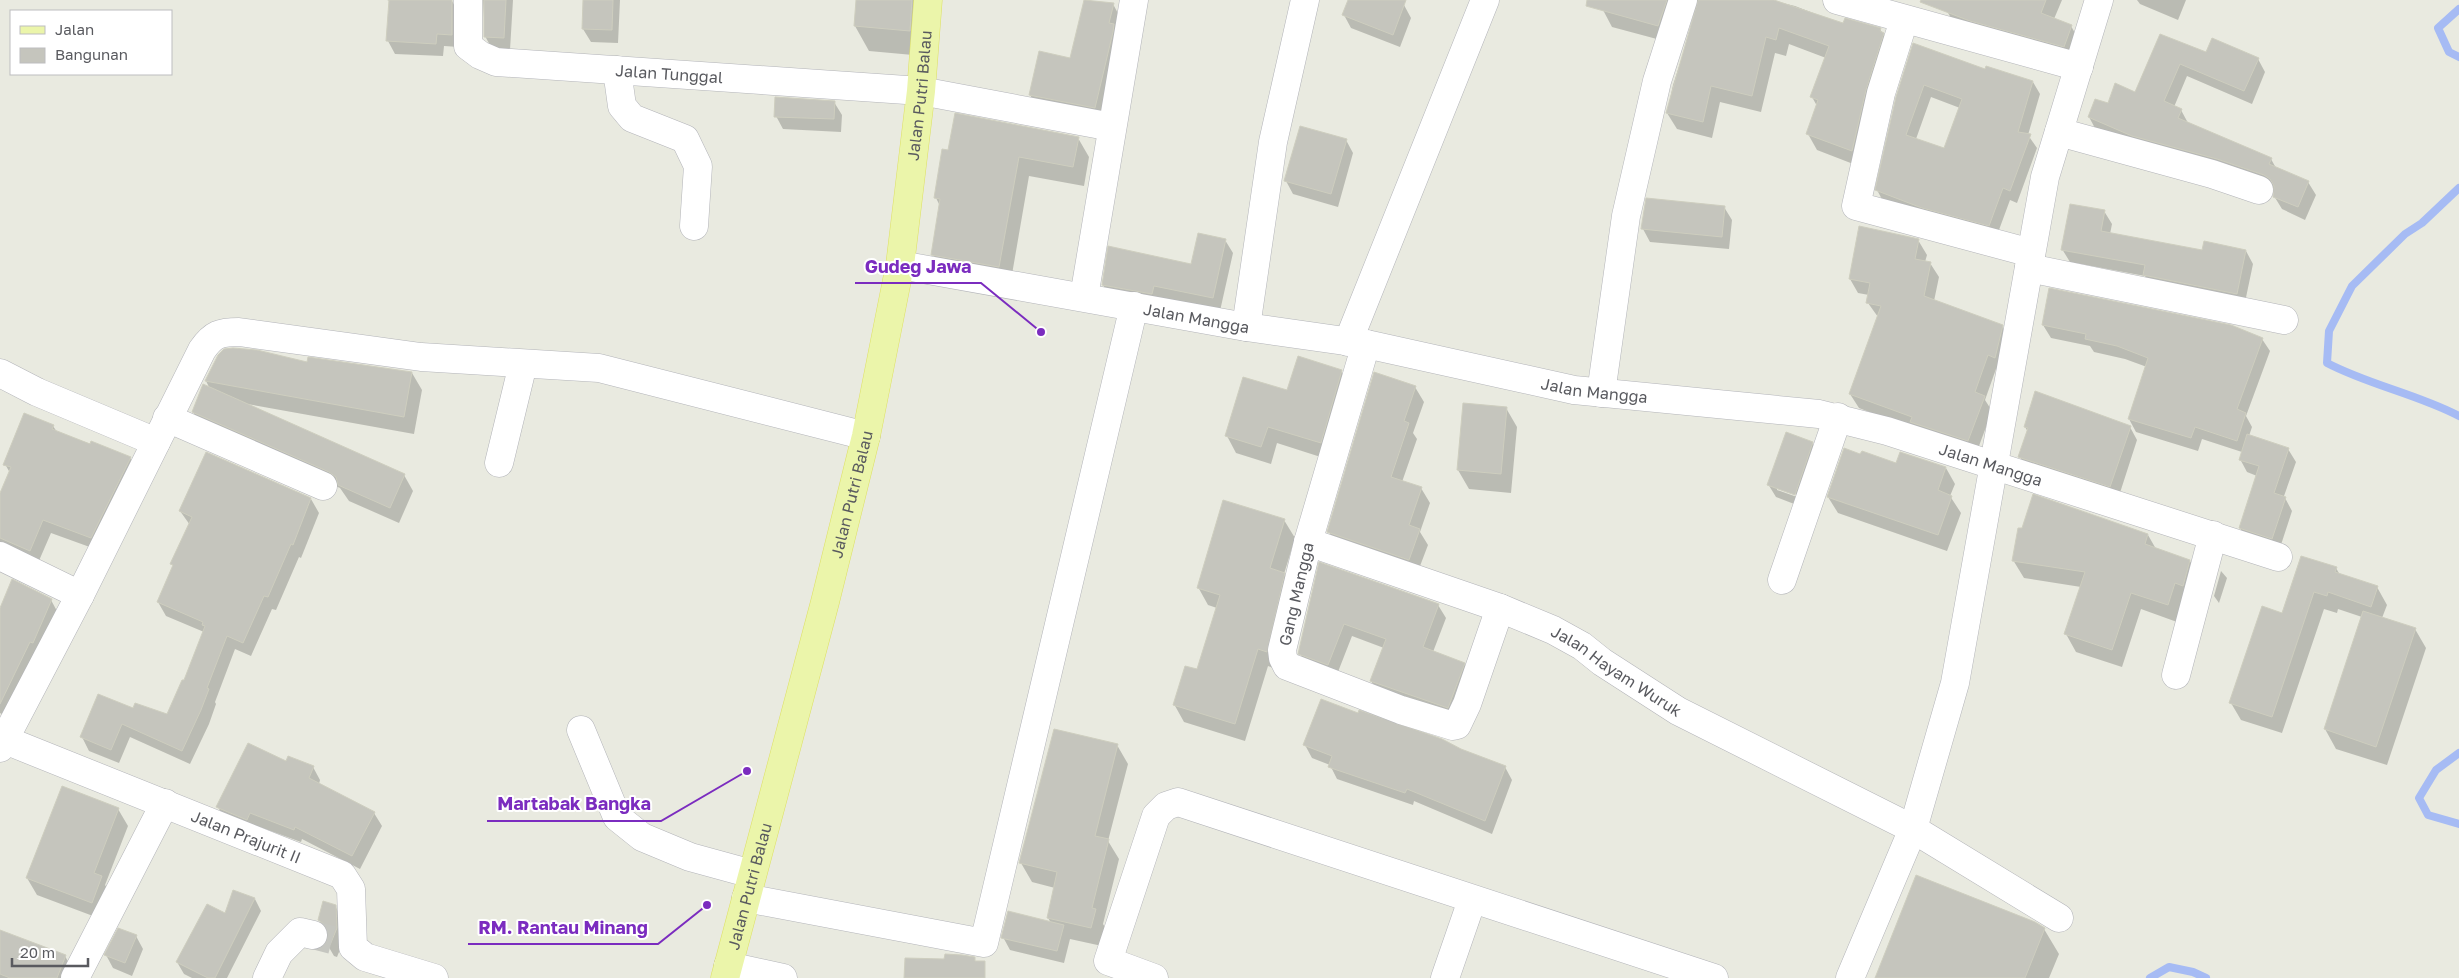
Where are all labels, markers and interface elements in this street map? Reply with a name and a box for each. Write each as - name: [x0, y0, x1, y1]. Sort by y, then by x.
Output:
- legend: [10, 10, 172, 75]
- text: Jalan: [55, 20, 94, 38]
- street label: Jalan Putri Balau: [903, 30, 936, 162]
- text: Bangunan: [55, 45, 128, 63]
- street label: Jalan Tunggal: [615, 60, 724, 87]
- callout: Gudeg Jawa: [855, 250, 981, 283]
- text: Gudeg Jawa: [865, 255, 971, 277]
- street label: Jalan Mangga: [1142, 299, 1251, 337]
- street label: Jalan Mangga: [1539, 373, 1649, 407]
- street label: Jalan Putri Balau: [826, 429, 877, 560]
- street label: Jalan Mangga: [1937, 438, 2045, 490]
- street label: Gang Mangga: [1274, 540, 1318, 648]
- street label: Jalan Hayam Wuruk: [1548, 621, 1686, 721]
- callout: Martabak Bangka: [487, 788, 661, 821]
- text: Martabak Bangka: [497, 792, 651, 814]
- street label: Jalan Prajurit II: [188, 806, 304, 868]
- street label: Jalan Putri Balau: [723, 820, 776, 952]
- callout: RM. Rantau Minang: [468, 911, 658, 944]
- text: RM. Rantau Minang: [478, 916, 648, 938]
- scale bar: [12, 936, 89, 968]
- text: 20 m: [20, 943, 55, 961]

